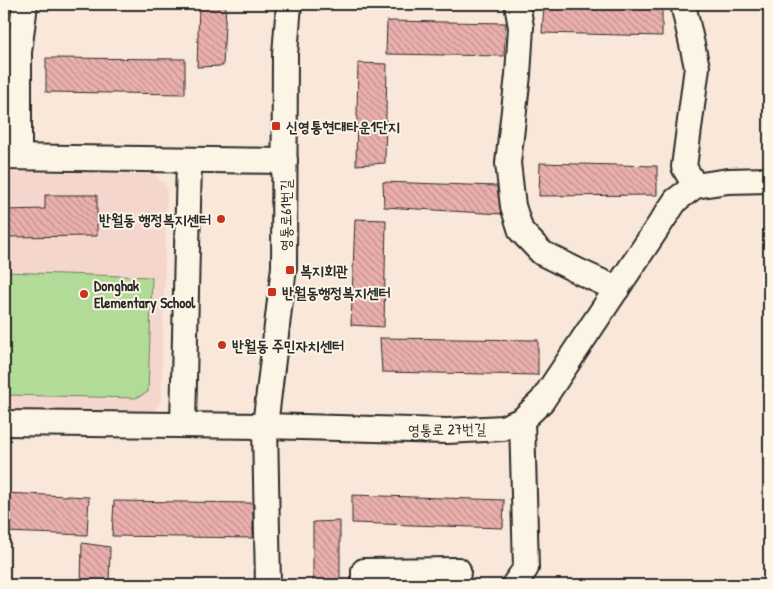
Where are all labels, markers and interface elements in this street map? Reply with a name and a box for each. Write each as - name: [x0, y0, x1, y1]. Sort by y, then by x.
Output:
- place label: 신영통현대타운1단지: [286, 116, 400, 137]
- marker: 신영통현대타운1단지: [270, 120, 282, 132]
- street label: 영통로61번길: [275, 179, 296, 251]
- place label: 반월동 행정복지센터: [99, 209, 211, 230]
- marker: 반월동 행정복지센터: [215, 213, 227, 225]
- place label: 복지회관: [300, 260, 348, 281]
- marker: 복지회관: [284, 264, 296, 276]
- place label: Donghak Elementary School: [94, 275, 196, 314]
- place label: 반월동행정복지센터: [282, 282, 391, 303]
- marker: 반월동행정복지센터: [266, 286, 278, 298]
- marker: Donghak Elementary School: [78, 288, 90, 300]
- place label: 반월동 주민자치센터: [232, 335, 344, 356]
- marker: 반월동 주민자치센터: [216, 339, 228, 351]
- street label: 영통로 27번길: [408, 418, 486, 440]

